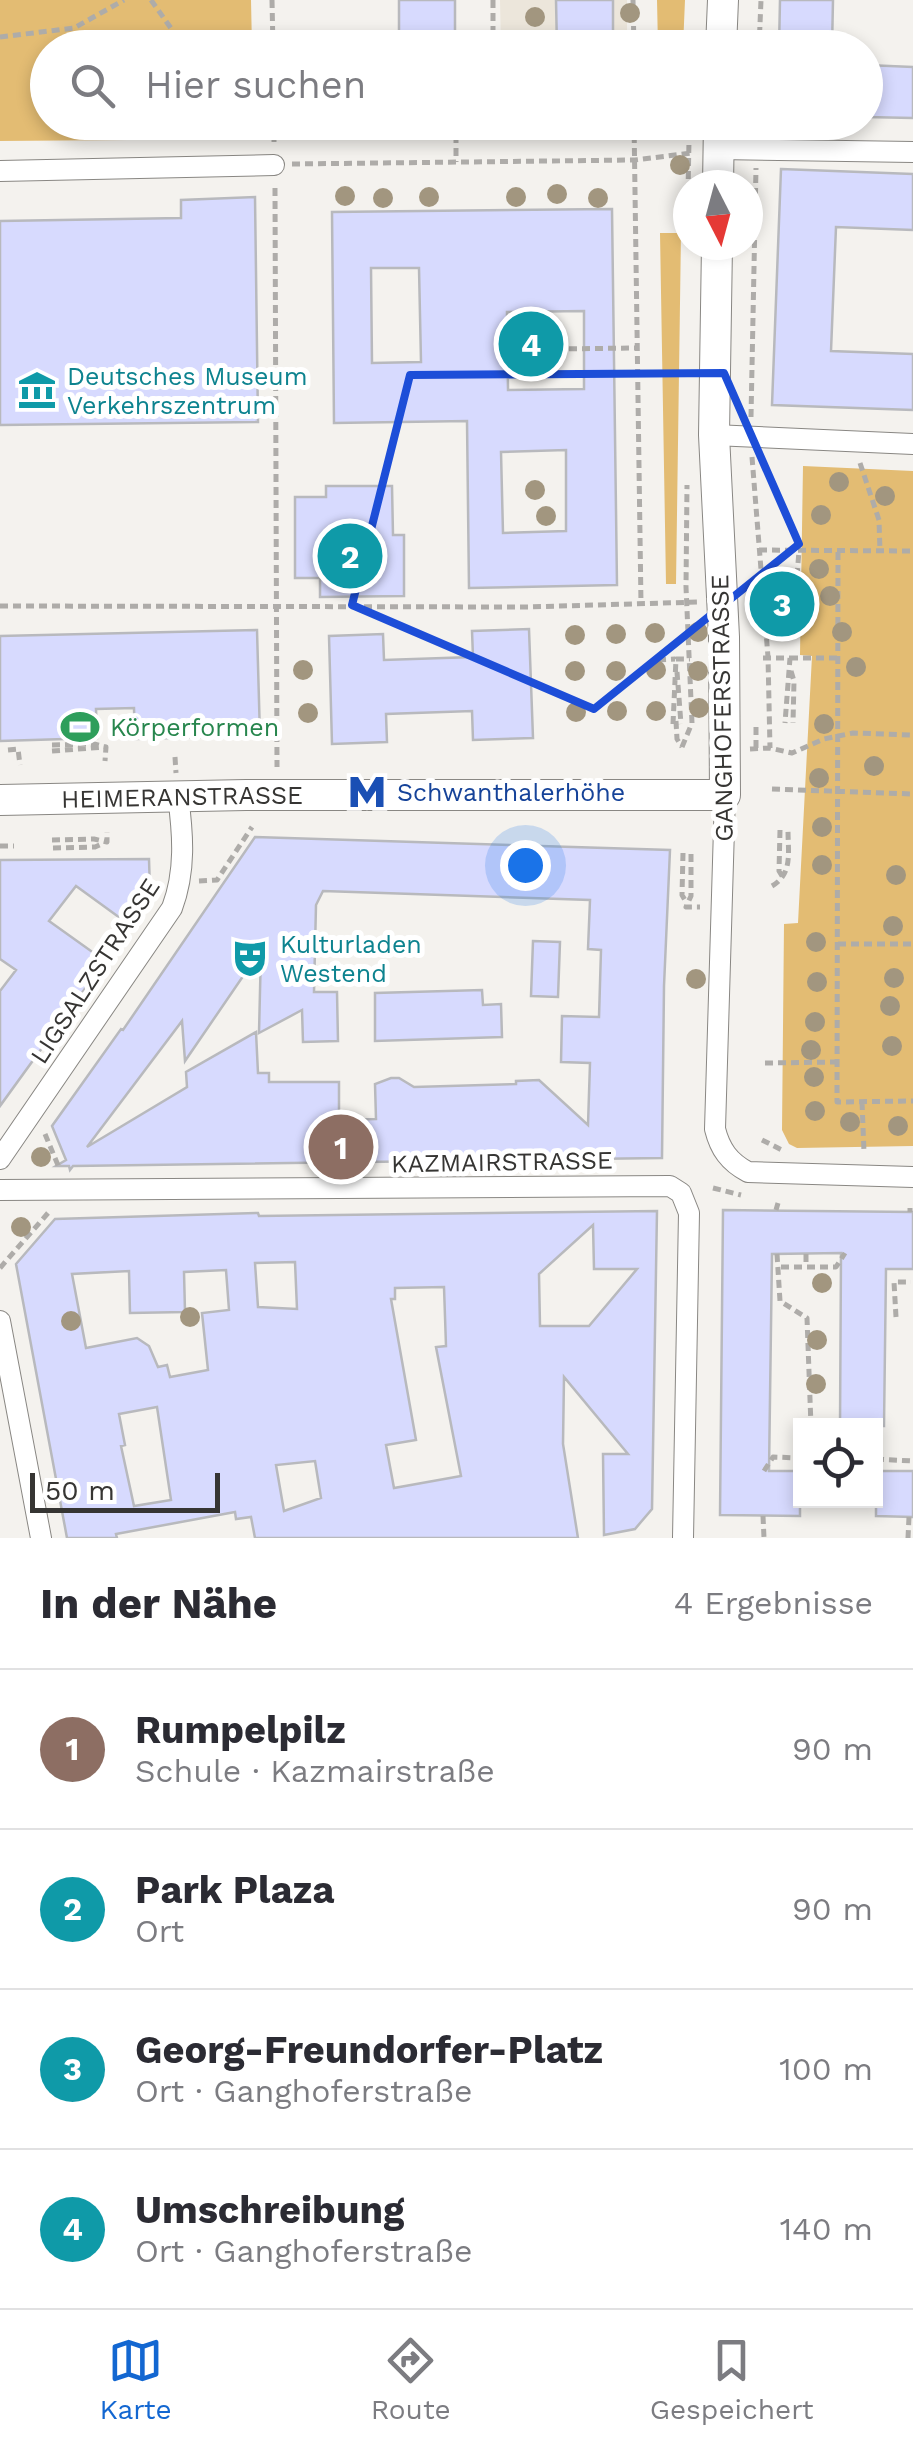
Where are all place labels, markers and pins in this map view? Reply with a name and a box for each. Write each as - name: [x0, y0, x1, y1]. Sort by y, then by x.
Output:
- pin: 4: [498, 306, 564, 382]
- place label: Deutsches Museum Verkehrszentrum: [67, 362, 308, 420]
- museum icon: Deutsches Museum Verkehrszentrum: [16, 369, 58, 411]
- pin: 2: [318, 518, 382, 594]
- pin: 3: [750, 566, 814, 642]
- sports icon: Körperformen: [59, 706, 101, 748]
- place label: Körperformen: [110, 713, 279, 742]
- metro station icon: Schwanthalerhöhe: [346, 771, 388, 813]
- place label: Schwanthalerhöhe: [397, 778, 625, 807]
- place label: Kulturladen Westend: [280, 930, 422, 988]
- theatre icon: Kulturladen Westend: [229, 937, 271, 979]
- pin: 1: [308, 1110, 374, 1184]

